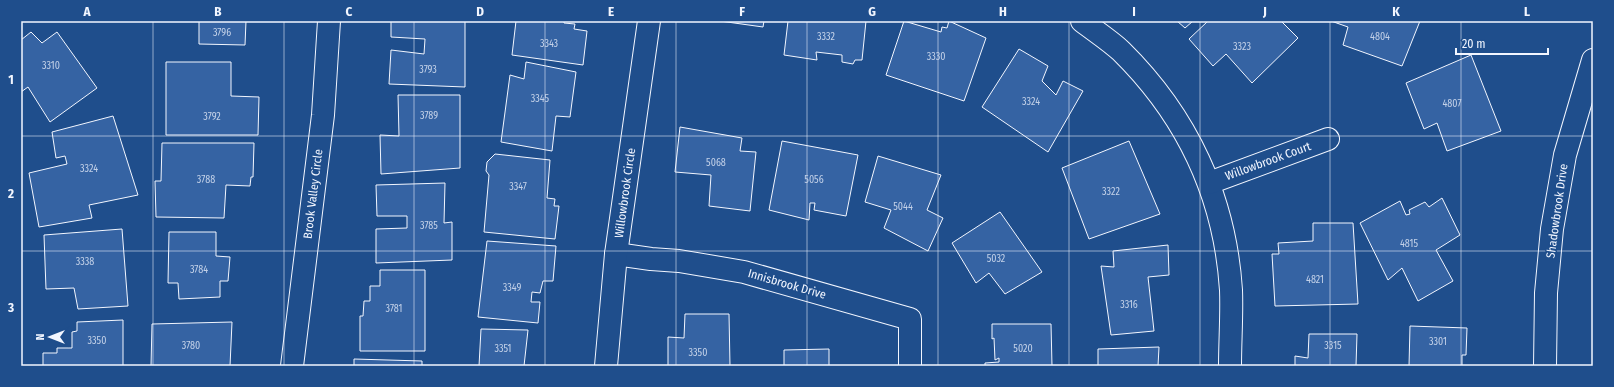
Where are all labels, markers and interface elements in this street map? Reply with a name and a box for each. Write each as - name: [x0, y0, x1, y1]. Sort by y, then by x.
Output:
- text: A: [82, 4, 91, 19]
- text: B: [214, 4, 222, 19]
- text: C: [346, 4, 353, 19]
- text: D: [476, 4, 484, 19]
- text: E: [608, 4, 614, 19]
- text: F: [739, 4, 745, 19]
- text: G: [868, 4, 876, 19]
- text: H: [999, 4, 1007, 19]
- text: I: [1132, 4, 1136, 19]
- text: J: [1262, 4, 1267, 19]
- text: K: [1392, 4, 1400, 19]
- text: L: [1524, 4, 1530, 19]
- house number: 3796: [213, 27, 231, 39]
- scale bar: [1456, 30, 1548, 56]
- house number: 3332: [817, 31, 836, 43]
- house number: 4804: [1370, 31, 1390, 43]
- text: 20 m: [1462, 37, 1486, 51]
- house number: 3343: [540, 38, 559, 50]
- house number: 3323: [1233, 41, 1251, 53]
- house number: 3330: [927, 51, 945, 63]
- house number: 3310: [42, 60, 60, 72]
- house number: 3793: [419, 64, 437, 76]
- text: 1: [8, 72, 14, 87]
- house number: 3345: [531, 93, 550, 105]
- house number: 3324: [1022, 96, 1040, 108]
- house number: 4807: [1443, 98, 1461, 110]
- house number: 3789: [420, 110, 438, 122]
- house number: 3792: [203, 111, 221, 123]
- street label: Willowbrook Court: [1223, 139, 1313, 183]
- street label: Willowbrook Circle: [612, 147, 638, 239]
- street label: Brook Valley Circle: [301, 148, 325, 240]
- house number: 5068: [706, 157, 726, 169]
- house number: 3324: [80, 163, 98, 175]
- street label: Shadowbrook Drive: [1543, 163, 1571, 259]
- house number: 3788: [197, 174, 215, 186]
- house number: 5056: [804, 174, 824, 186]
- house number: 3347: [509, 181, 527, 193]
- text: 2: [7, 186, 14, 201]
- house number: 3322: [1102, 186, 1120, 198]
- house number: 5044: [893, 201, 913, 213]
- house number: 3785: [420, 220, 438, 232]
- house number: 4815: [1400, 238, 1418, 250]
- house number: 5032: [987, 253, 1006, 265]
- house number: 3338: [76, 256, 94, 268]
- house number: 3784: [190, 264, 208, 276]
- street label: Innisbrook Drive: [746, 266, 828, 302]
- house number: 4821: [1306, 274, 1324, 286]
- house number: 3349: [503, 282, 521, 294]
- house number: 3316: [1120, 299, 1138, 311]
- text: 3: [7, 300, 14, 315]
- house number: 3781: [386, 303, 402, 315]
- north arrow: [30, 317, 70, 357]
- text: N: [34, 334, 47, 340]
- house number: 3350: [88, 335, 106, 347]
- house number: 3301: [1429, 336, 1447, 348]
- house number: 3780: [182, 340, 200, 352]
- house number: 3315: [1324, 340, 1342, 352]
- house number: 3351: [494, 343, 512, 355]
- house number: 5020: [1013, 343, 1033, 355]
- house number: 3350: [689, 347, 707, 359]

